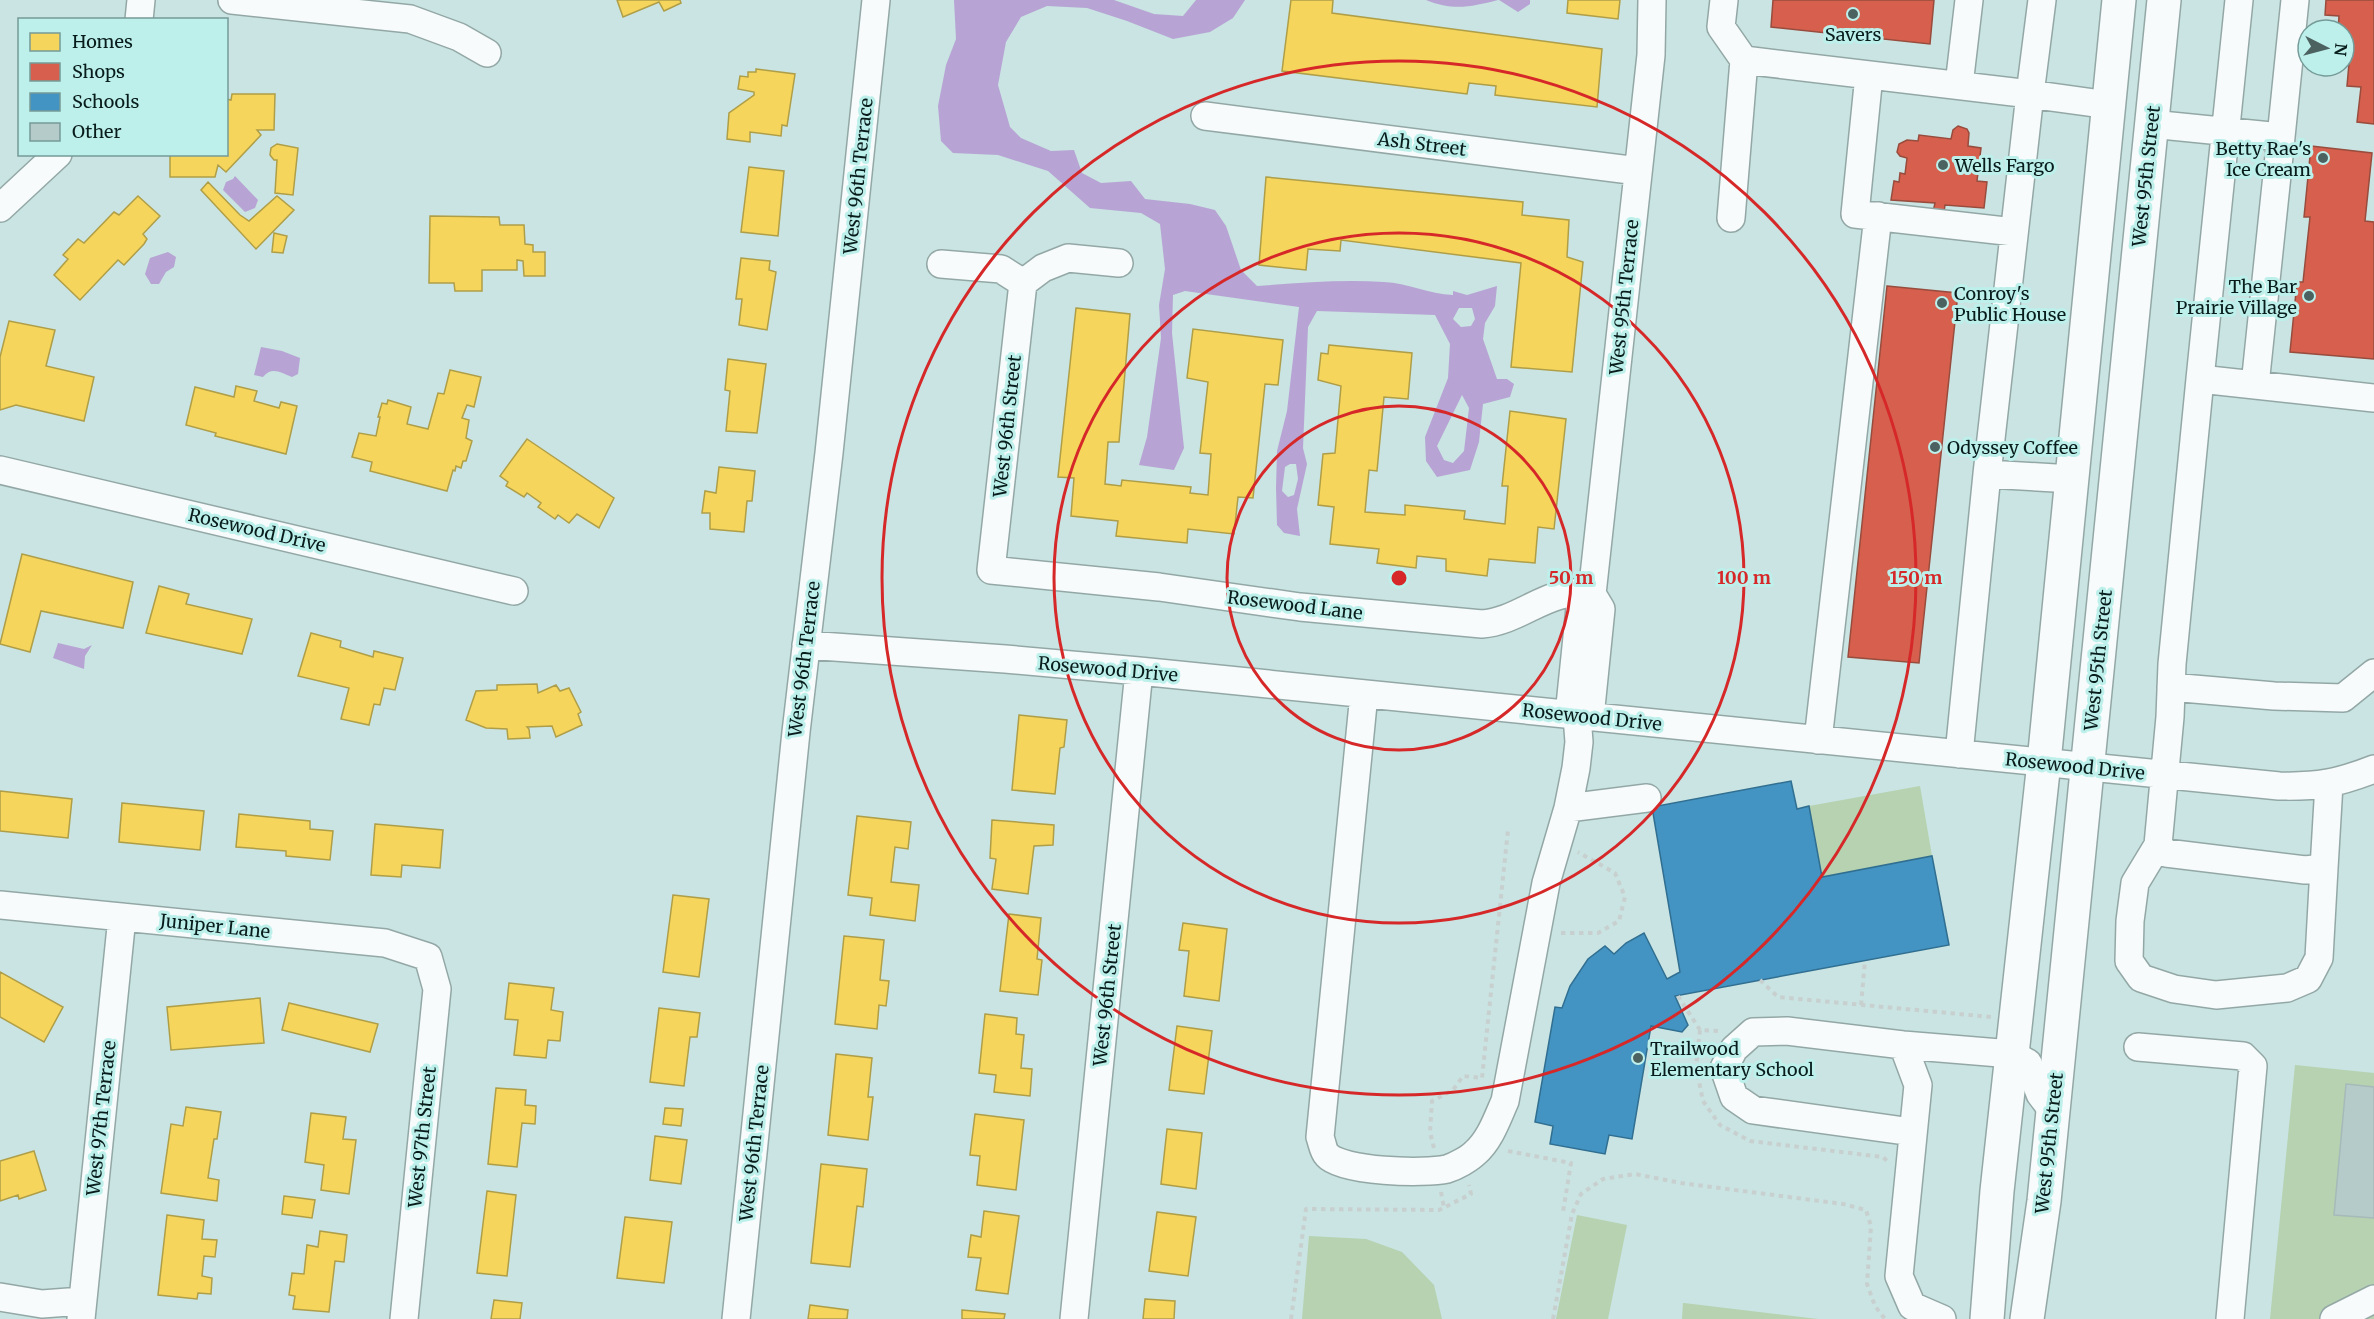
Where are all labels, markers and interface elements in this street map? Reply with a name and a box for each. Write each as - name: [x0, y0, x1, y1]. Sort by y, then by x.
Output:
- marker: Savers: [1846, 7, 1860, 21]
- legend: [18, 18, 228, 156]
- north arrow: [2296, 18, 2356, 78]
- place label: Savers: [1825, 23, 1881, 46]
- text: Homes: [72, 30, 133, 53]
- text: N: [2330, 42, 2352, 57]
- text: Shops: [72, 60, 125, 83]
- text: Schools: [72, 90, 140, 113]
- street label: West 96th Terrace: [838, 97, 878, 256]
- street label: West 95th Street: [2127, 104, 2165, 249]
- text: Other: [72, 120, 122, 143]
- street label: Ash Street: [1375, 127, 1468, 161]
- place label: Betty Rae's Ice Cream: [2216, 137, 2311, 181]
- marker: Betty Rae's Ice Cream: [2316, 151, 2330, 165]
- place label: Wells Fargo: [1954, 154, 2055, 177]
- marker: Wells Fargo: [1936, 158, 1950, 172]
- street label: West 95th Terrace: [1604, 218, 1644, 377]
- place label: The Bar Prairie Village: [2176, 275, 2297, 319]
- place label: Conroy's Public House: [1954, 282, 2066, 326]
- marker: The Bar Prairie Village: [2302, 289, 2316, 303]
- marker: Conroy's Public House: [1935, 296, 1949, 310]
- street label: West 96th Street: [988, 354, 1026, 499]
- place label: Odyssey Coffee: [1947, 436, 2078, 459]
- marker: Odyssey Coffee: [1928, 440, 1942, 454]
- street label: Rosewood Drive: [186, 503, 328, 557]
- text: 50 m: [1549, 566, 1593, 589]
- text: 100 m: [1717, 566, 1771, 589]
- text: 150 m: [1890, 566, 1942, 589]
- centre of rings: [1389, 568, 1409, 588]
- street label: West 96th Terrace: [783, 580, 825, 739]
- street label: Rosewood Lane: [1226, 585, 1364, 625]
- street label: West 95th Street: [2079, 588, 2117, 733]
- street label: Rosewood Drive: [1037, 651, 1179, 687]
- street label: Rosewood Drive: [1521, 698, 1663, 736]
- street label: Rosewood Drive: [2004, 747, 2146, 785]
- street label: Juniper Lane: [158, 909, 271, 943]
- street label: West 96th Street: [1088, 923, 1126, 1068]
- place label: Trailwood Elementary School: [1650, 1037, 1814, 1081]
- street label: West 97th Terrace: [81, 1039, 121, 1198]
- marker: Trailwood Elementary School: [1631, 1051, 1645, 1065]
- street label: West 96th Terrace: [734, 1064, 774, 1223]
- street label: West 97th Street: [403, 1065, 441, 1210]
- street label: West 95th Street: [2030, 1071, 2068, 1216]

